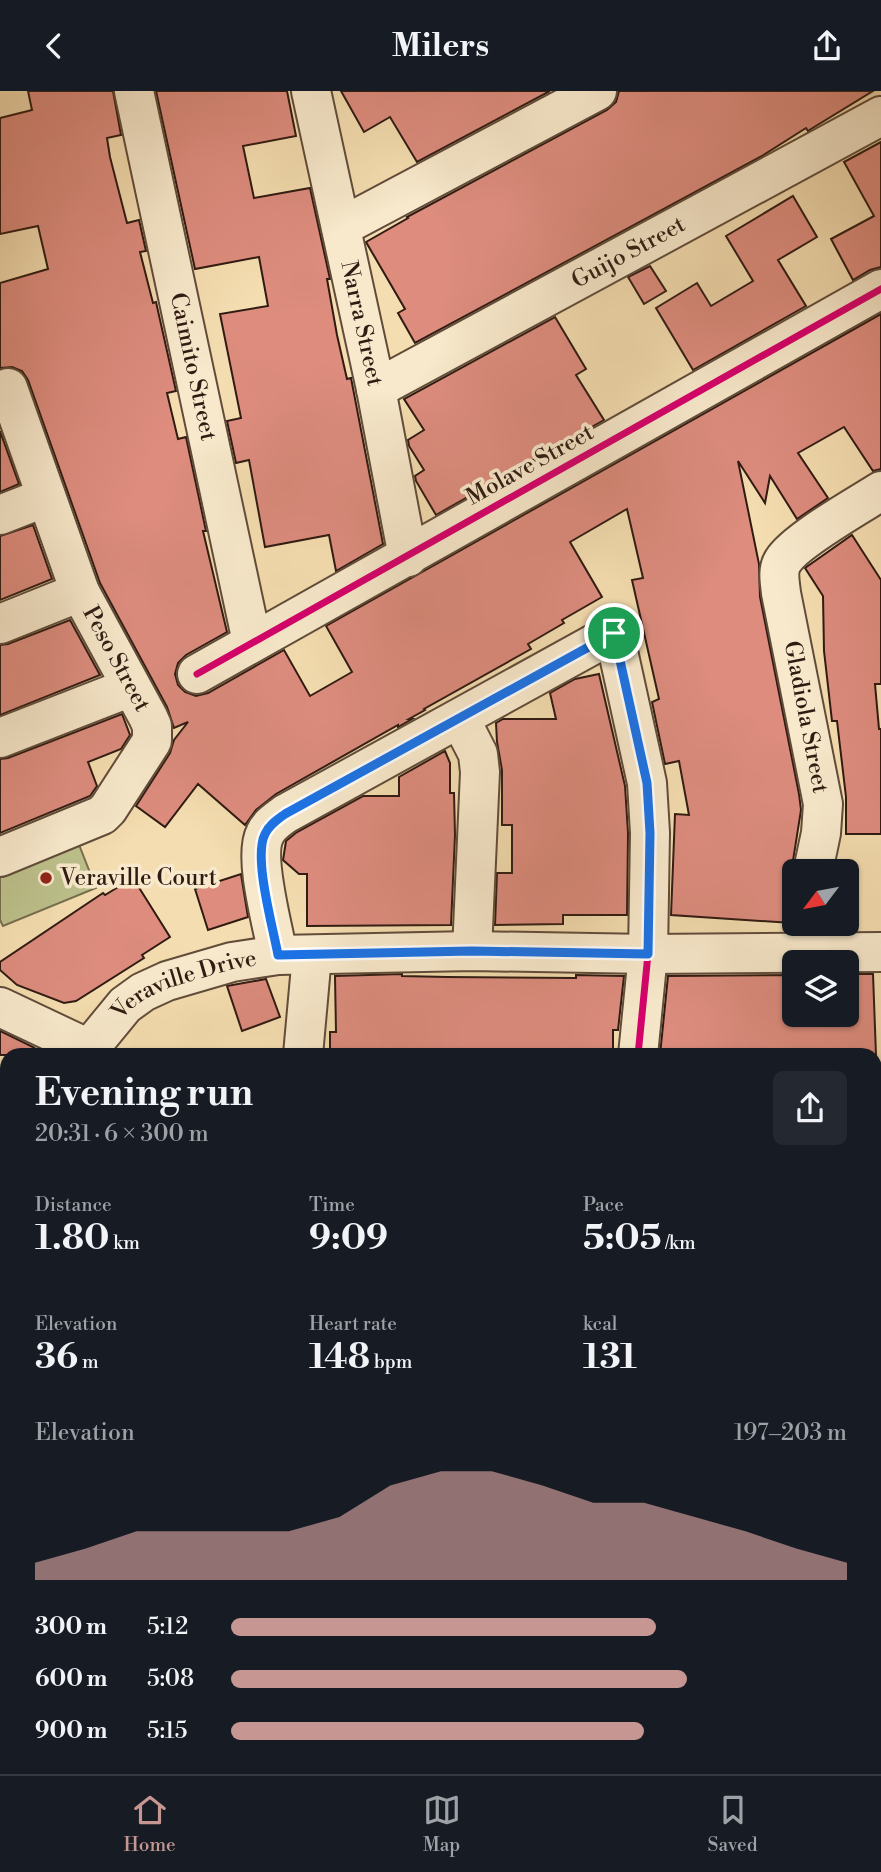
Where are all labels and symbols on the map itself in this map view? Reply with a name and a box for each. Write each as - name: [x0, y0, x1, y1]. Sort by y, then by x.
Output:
- street label: Guijo Street: [567, 210, 690, 295]
- street label: Narra Street: [334, 258, 389, 389]
- street label: Caimito Street: [164, 290, 223, 443]
- street label: Molave Street: [461, 418, 599, 512]
- street label: Peso Street: [76, 601, 156, 717]
- pin: [584, 603, 644, 663]
- street label: Gladiola Street: [778, 638, 834, 796]
- north arrow: [782, 859, 859, 936]
- place label: Veraville Court: [59, 864, 217, 892]
- marker: Veraville Court: [38, 870, 54, 886]
- street label: Veraville Drive: [105, 944, 258, 1026]

